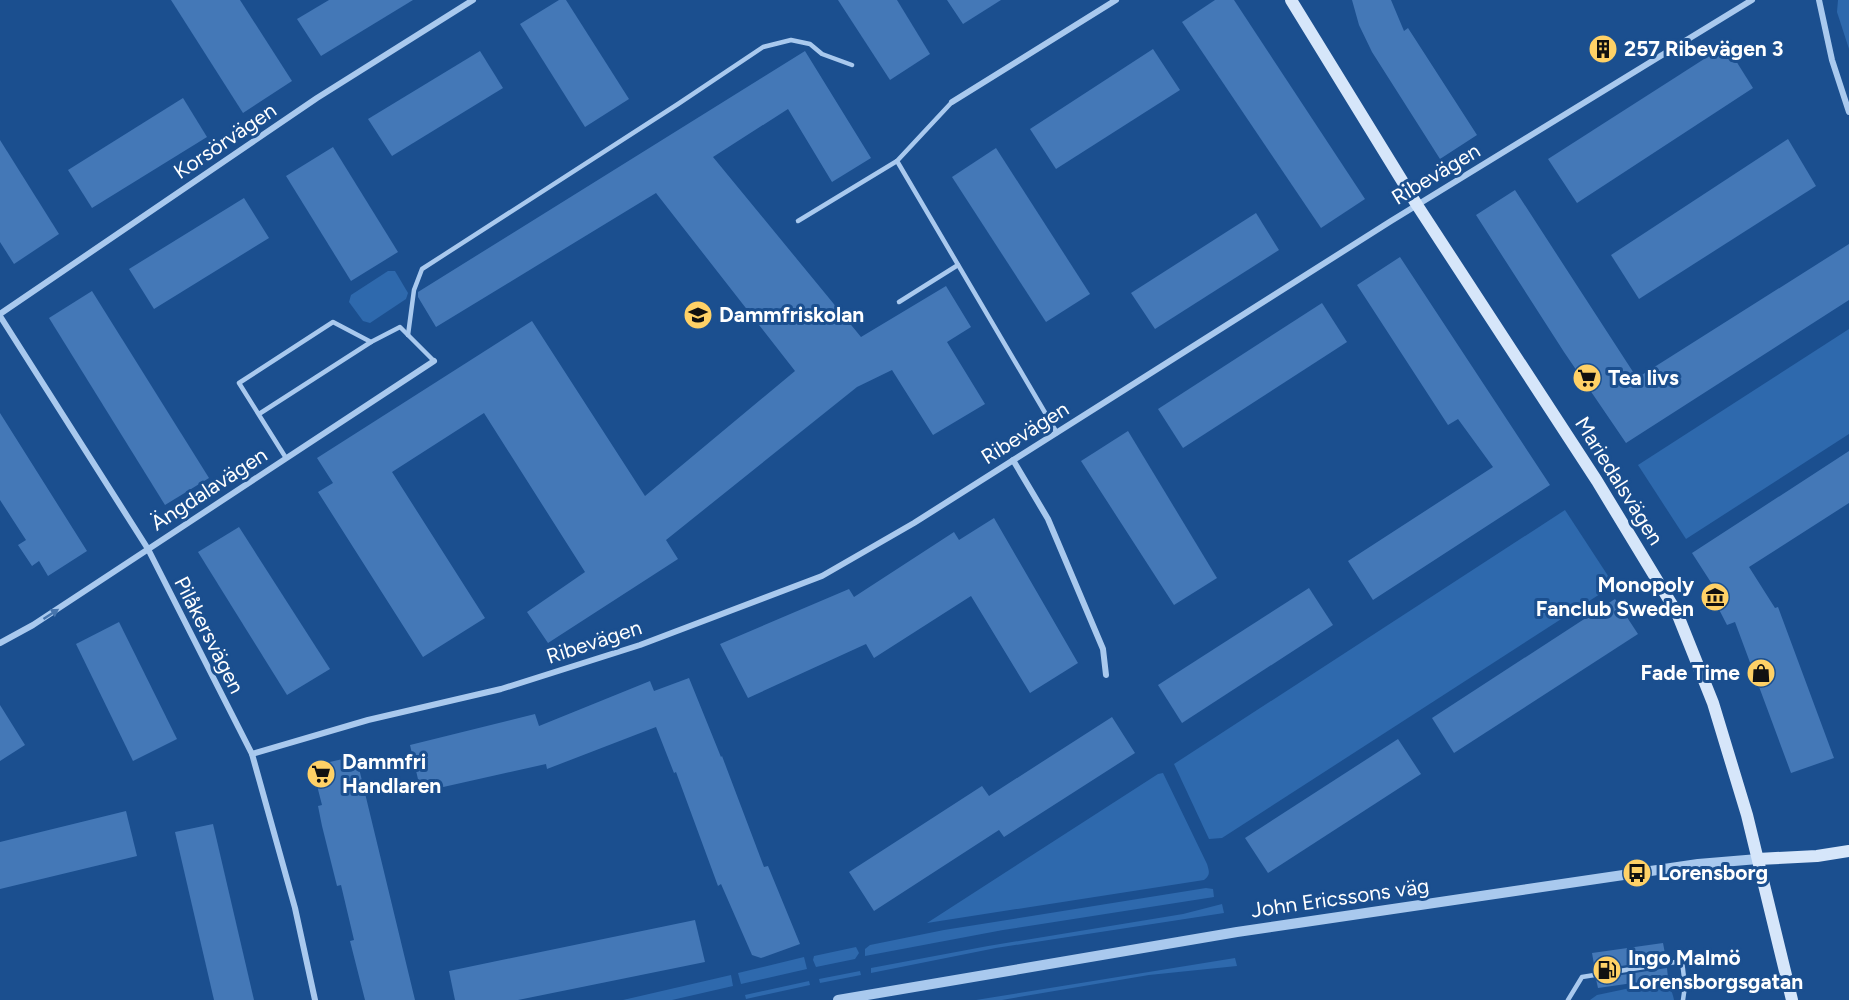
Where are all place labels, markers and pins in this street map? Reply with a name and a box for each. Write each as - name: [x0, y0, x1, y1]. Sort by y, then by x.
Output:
- building icon: 257 Ribevägen 3: [1587, 33, 1619, 65]
- place label: 257 Ribevägen 3: [1624, 36, 1783, 61]
- school or university icon: Dammfriskolan: [682, 299, 714, 331]
- place label: Dammfriskolan: [719, 302, 864, 327]
- supermarket icon: Tea livs: [1571, 362, 1603, 394]
- place label: Tea livs: [1608, 365, 1679, 390]
- place label: Monopoly Fanclub Sweden: [1536, 572, 1695, 621]
- museum icon: Monopoly Fanclub Sweden: [1699, 581, 1731, 613]
- shop icon: Fade Time: [1745, 657, 1777, 689]
- place label: Fade Time: [1641, 660, 1740, 685]
- place label: Dammfri Handlaren: [342, 749, 441, 798]
- supermarket icon: Dammfri Handlaren: [305, 758, 337, 790]
- bus stop icon: Lorensborg: [1621, 857, 1653, 889]
- place label: Lorensborg: [1658, 860, 1768, 885]
- place label: Ingo Malmö Lorensborgsgatan: [1628, 945, 1803, 994]
- fuel station icon: Ingo Malmö Lorensborgsgatan: [1591, 954, 1623, 986]

